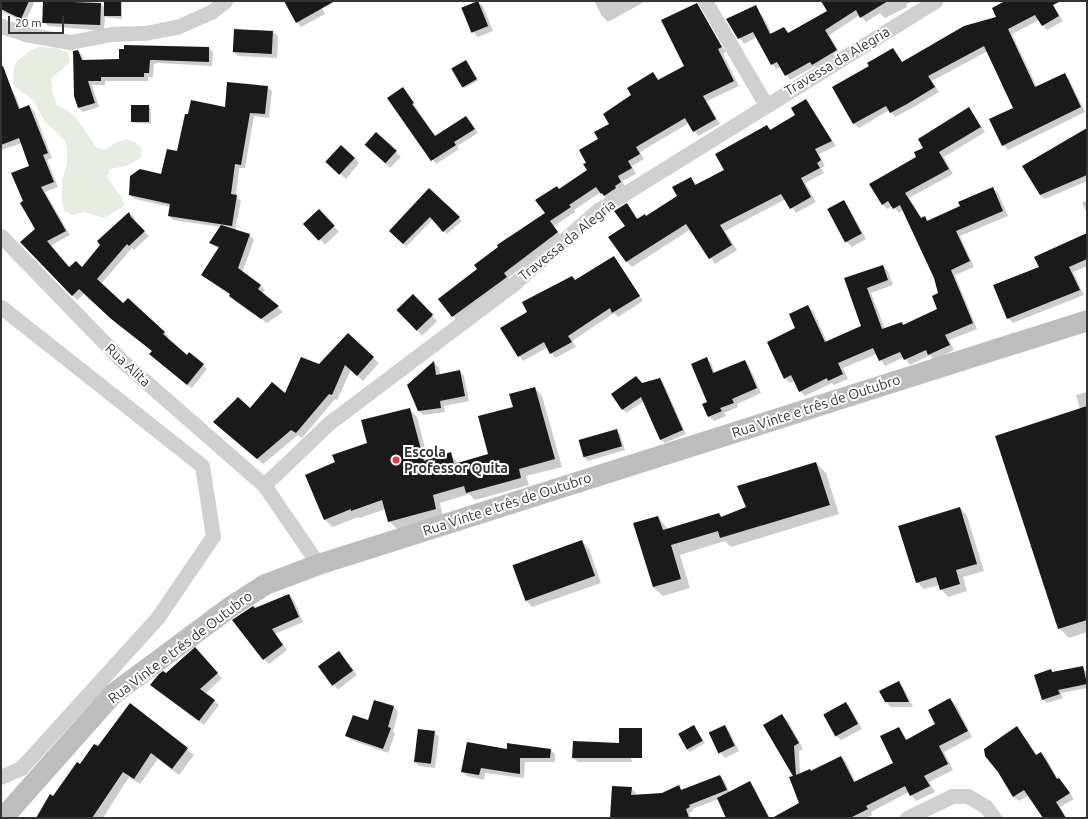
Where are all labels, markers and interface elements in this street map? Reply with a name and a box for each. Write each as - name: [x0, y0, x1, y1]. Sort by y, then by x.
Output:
- scale bar: [10, 8, 66, 34]
- text: 20 m: [15, 16, 42, 29]
- street label: Travessa da Alegria: [781, 23, 893, 99]
- street label: Travessa da Alegria: [515, 196, 619, 284]
- street label: Rua Alita: [102, 340, 154, 390]
- street label: Rua Vinte e três de Outubro: [730, 371, 902, 441]
- place label: Escola Professor Quita: [404, 444, 508, 476]
- marker: Escola Professor Quita: [391, 455, 401, 465]
- street label: Rua Vinte e três de Outubro: [421, 469, 593, 539]
- street label: Rua Vinte e três de Outubro: [105, 587, 255, 707]

